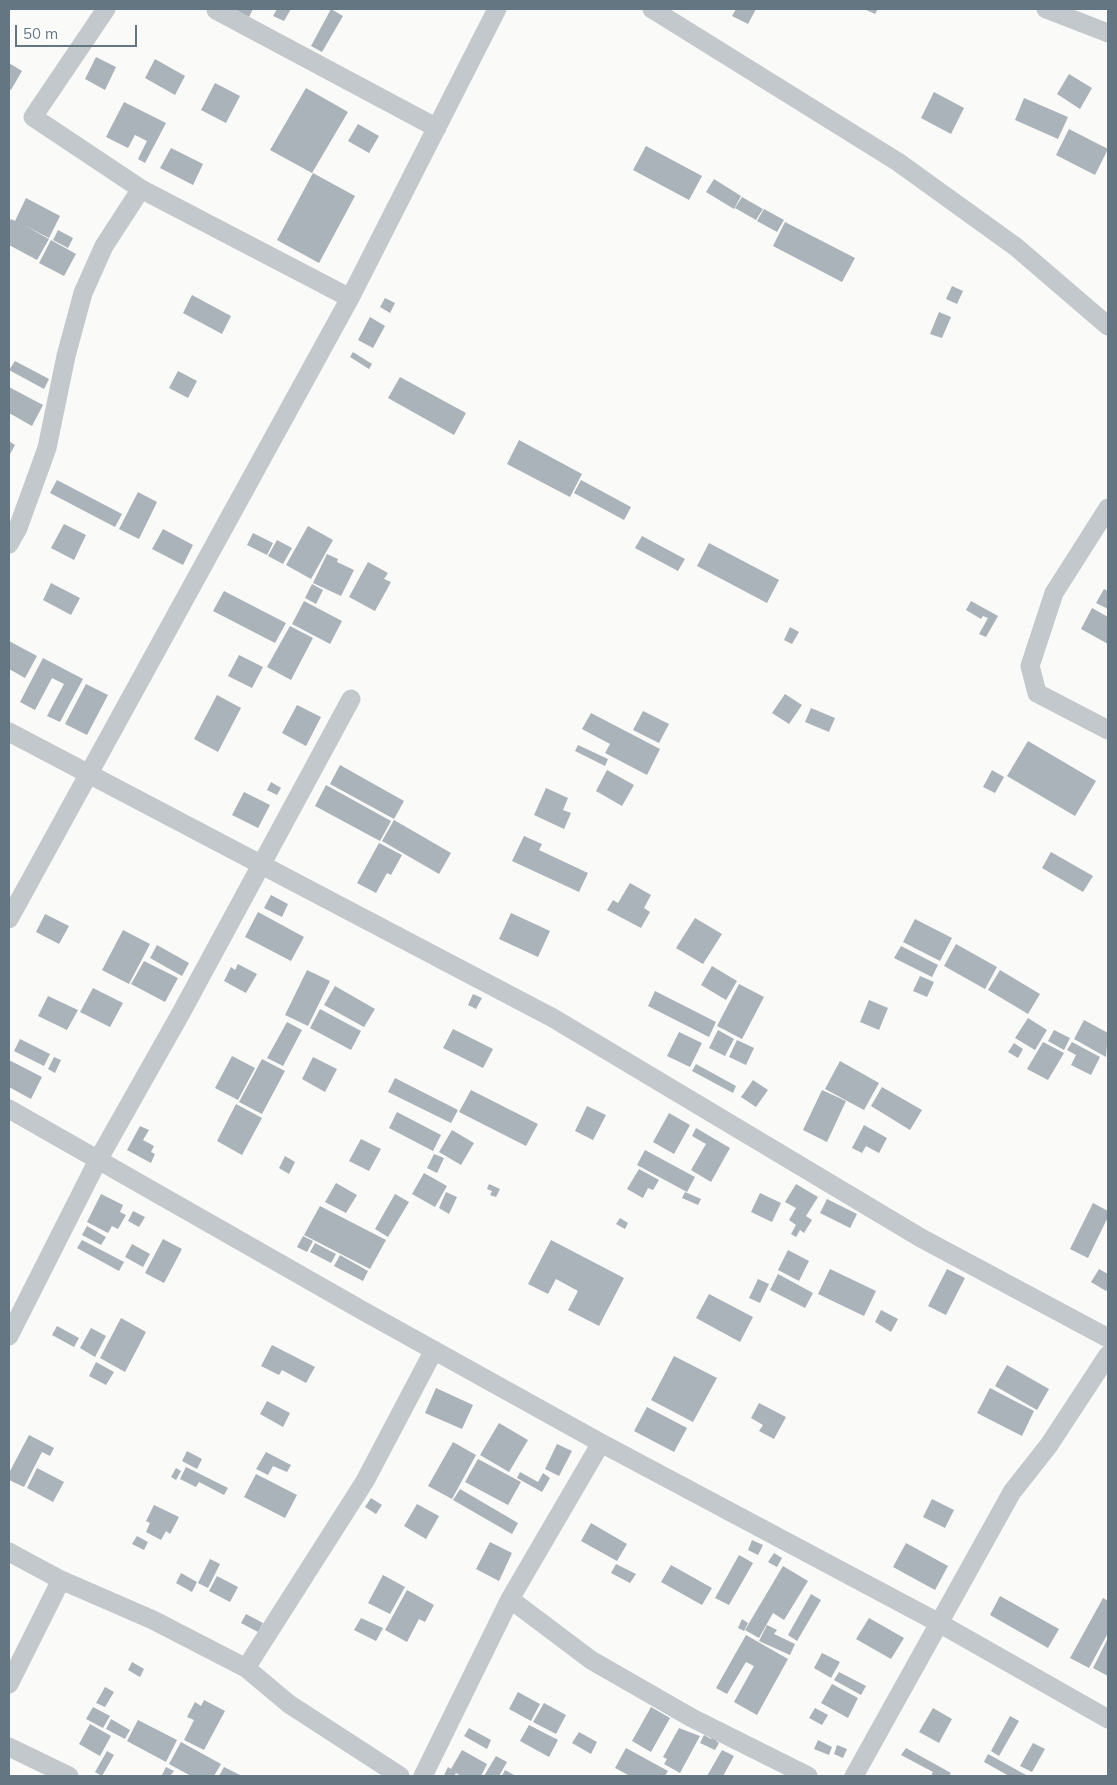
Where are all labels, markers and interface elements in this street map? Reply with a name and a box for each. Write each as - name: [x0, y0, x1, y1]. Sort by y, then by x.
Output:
- scale bar: [18, 15, 140, 47]
- text: 50 m: [23, 24, 58, 43]

